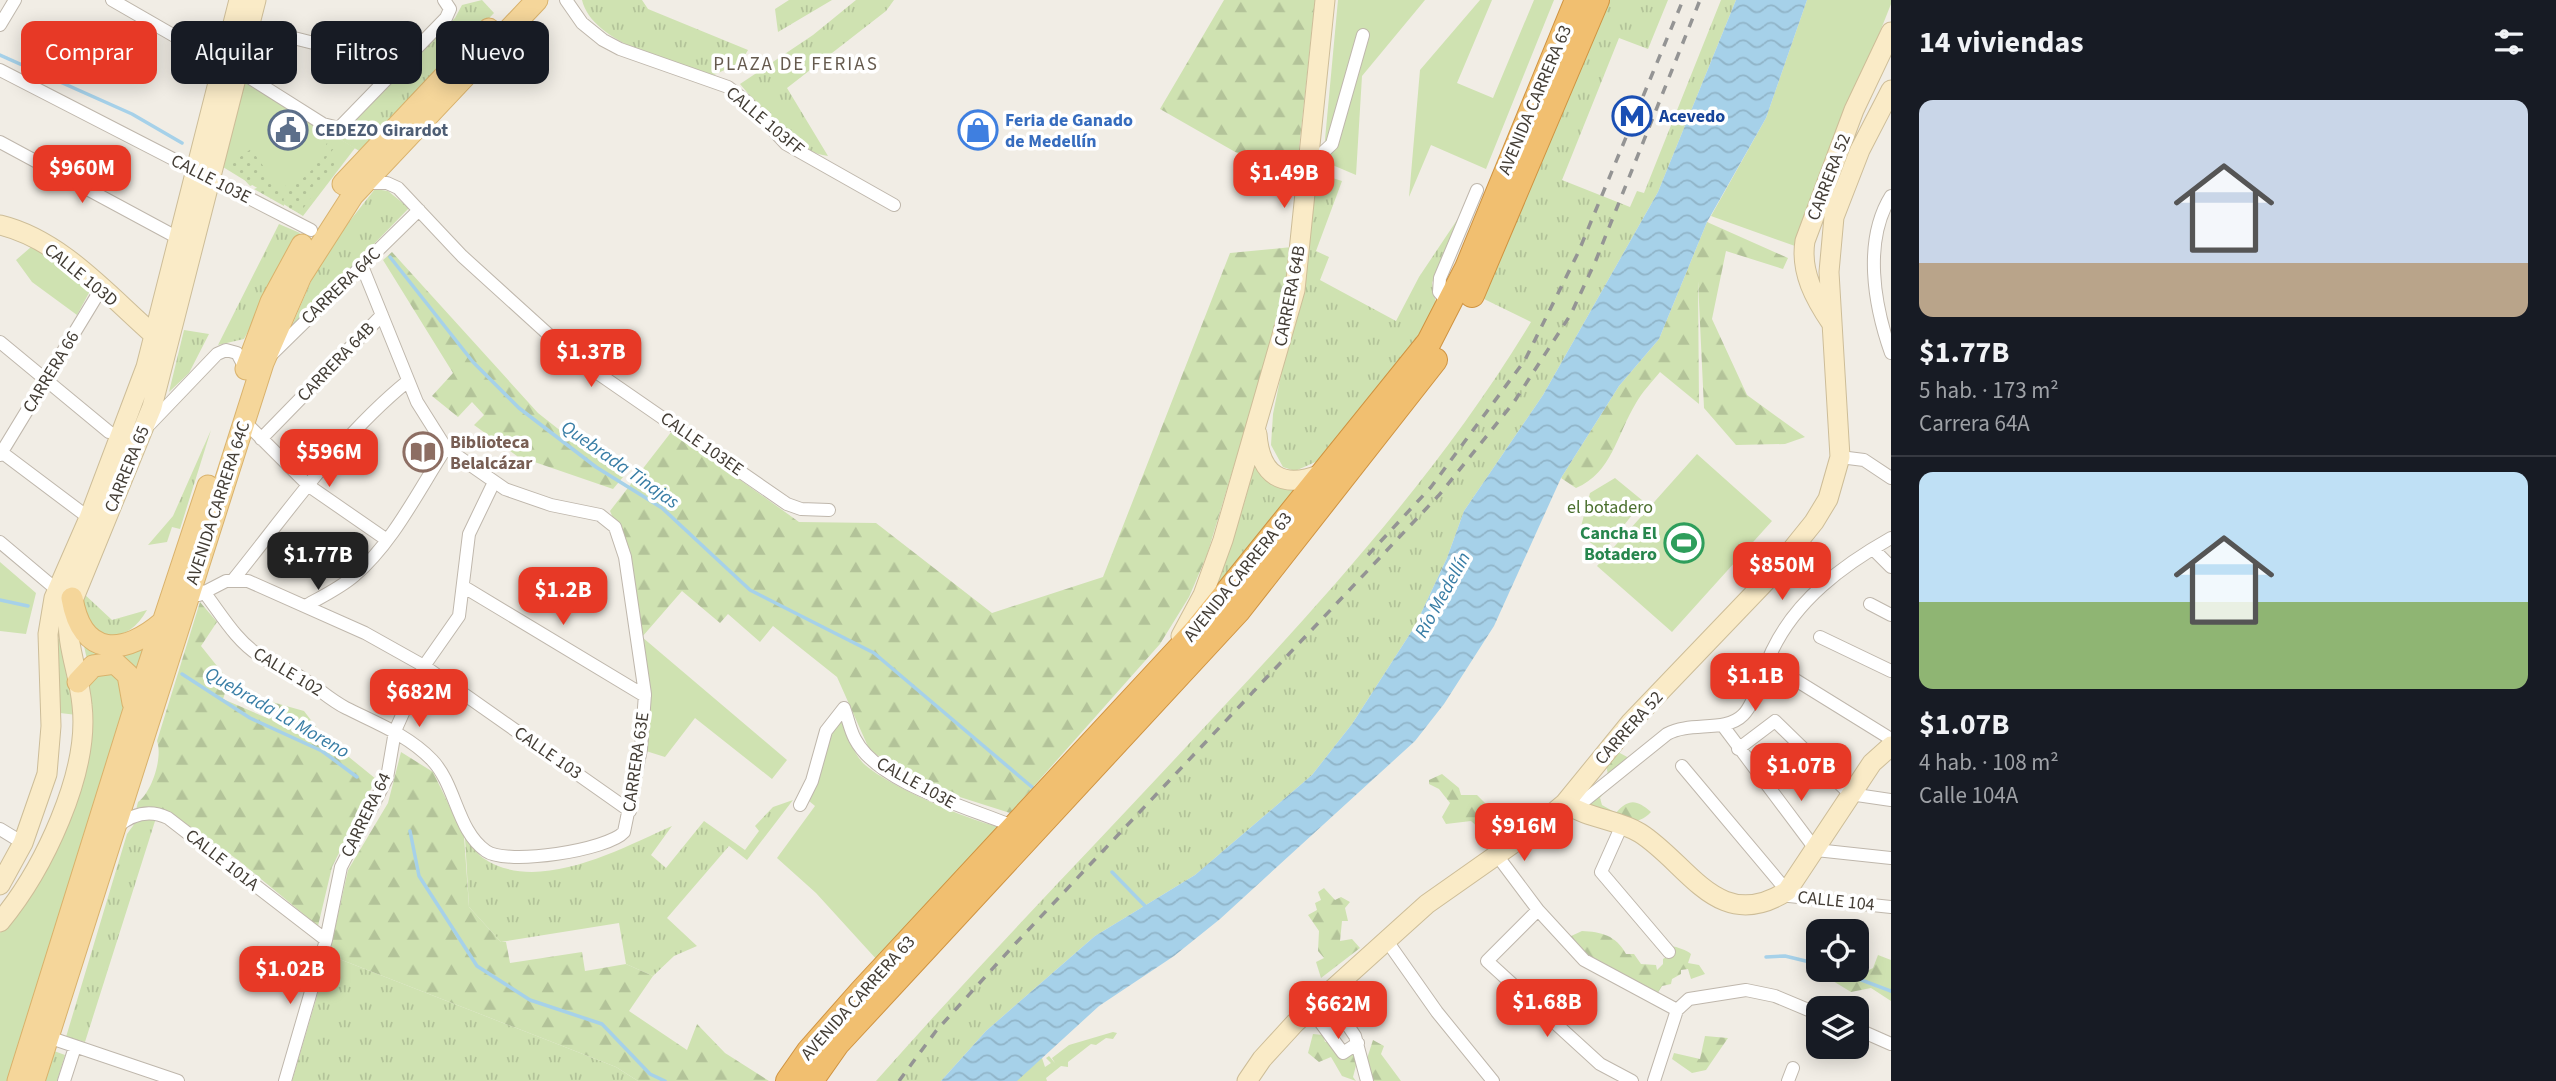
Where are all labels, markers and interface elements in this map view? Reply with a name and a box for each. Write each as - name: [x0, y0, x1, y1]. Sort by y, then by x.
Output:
- chip: Comprar: [21, 21, 157, 84]
- chip: Alquilar: [171, 21, 297, 84]
- chip: Filtros: [311, 21, 422, 84]
- chip: Nuevo: [436, 21, 549, 84]
- street label: AVENIDA CARRERA 63: [1492, 21, 1578, 179]
- text: 14 viviendas: [1919, 21, 2084, 64]
- icon: filters: [2490, 23, 2528, 61]
- district label: PLAZA DE FERIAS: [713, 51, 879, 78]
- street label: CALLE 103FF: [720, 81, 810, 161]
- metro station icon: Acevedo: [1611, 95, 1653, 137]
- place label: Acevedo: [1658, 104, 1725, 129]
- place label: Feria de Ganado de Medellín: [1005, 108, 1133, 154]
- public building icon: CEDEZO Girardot: [267, 109, 309, 151]
- shop icon: Feria de Ganado de Medellín: [957, 109, 999, 151]
- place label: CEDEZO Girardot: [315, 118, 448, 143]
- street label: CARRERA 52: [1801, 130, 1857, 224]
- icon: home: [2161, 145, 2287, 271]
- pin: $960M: [33, 146, 131, 205]
- street label: CALLE 103E: [167, 148, 255, 210]
- pin: $1.49B: [1227, 150, 1341, 210]
- text: $960M: [49, 151, 115, 184]
- text: $1.49B: [1249, 156, 1319, 189]
- street label: CALLE 103D: [39, 237, 123, 313]
- street label: CARRERA 64C: [296, 242, 386, 330]
- street label: CARRERA 64B: [1268, 244, 1312, 348]
- street label: CARRERA 64B: [292, 317, 380, 407]
- street label: CARRERA 66: [17, 326, 85, 418]
- pin: $1.37B: [534, 330, 648, 389]
- text: $1.77B: [1919, 331, 2010, 374]
- text: $1.37B: [556, 335, 626, 368]
- text: 5 hab. · 173 m²: [1919, 374, 2059, 407]
- street label: CALLE 103EE: [655, 406, 749, 482]
- text: Carrera 64A: [1919, 407, 2030, 440]
- water label: Quebrada Tinajas: [555, 414, 685, 516]
- street label: AVENIDA CARRERA 64C: [180, 418, 256, 588]
- street label: CARRERA 65: [98, 422, 156, 516]
- pin: $596M: [280, 430, 378, 489]
- place label: Biblioteca Belalcázar: [450, 430, 533, 476]
- library icon: Biblioteca Belalcázar: [402, 431, 444, 473]
- text: $596M: [296, 435, 362, 468]
- park label: el botadero: [1567, 495, 1653, 520]
- street label: AVENIDA CARRERA 63: [1178, 507, 1298, 647]
- icon: home: [2161, 517, 2287, 643]
- place label: Cancha El Botadero: [1580, 521, 1657, 567]
- sports icon: Cancha El Botadero: [1663, 522, 1705, 564]
- pin: $1.77B: [261, 532, 375, 592]
- text: $1.77B: [283, 538, 353, 571]
- pin: $850M: [1733, 542, 1831, 602]
- water label: Río Medellín: [1408, 547, 1478, 643]
- text: $850M: [1749, 548, 1815, 581]
- pin: $1.2B: [514, 568, 612, 627]
- text: $1.2B: [534, 573, 592, 606]
- street label: CALLE 102: [248, 641, 328, 703]
- pin: $1.1B: [1706, 654, 1804, 713]
- text: $1.1B: [1726, 659, 1784, 692]
- water label: Quebrada La Moreno: [200, 661, 354, 765]
- pin: $682M: [370, 670, 468, 729]
- text: $682M: [386, 675, 452, 708]
- street label: CARRERA 52: [1589, 686, 1669, 770]
- text: $1.07B: [1919, 703, 2010, 746]
- street label: CARRERA 63E: [617, 710, 655, 814]
- street label: CALLE 103: [509, 721, 587, 785]
- pin: $1.07B: [1744, 744, 1858, 803]
- text: 4 hab. · 108 m²: [1919, 746, 2059, 779]
- text: $1.07B: [1766, 749, 1836, 782]
- street label: CALLE 103E: [872, 751, 960, 815]
- street label: CARRERA 64: [335, 768, 397, 862]
- text: Calle 104A: [1919, 779, 2018, 812]
- pin: $916M: [1475, 804, 1573, 863]
- text: $916M: [1491, 809, 1557, 842]
- street label: CALLE 101A: [180, 823, 264, 897]
- street label: CALLE 104: [1796, 885, 1876, 917]
- map controls: [1806, 919, 1869, 1059]
- button: locate: [1806, 919, 1869, 982]
- street label: AVENIDA CARRERA 63: [795, 930, 921, 1066]
- pin: $1.02B: [233, 946, 347, 1006]
- text: $1.02B: [255, 952, 325, 985]
- pin: $1.68B: [1490, 979, 1604, 1039]
- pin: $662M: [1289, 982, 1387, 1041]
- text: $1.68B: [1512, 985, 1582, 1018]
- text: $662M: [1305, 987, 1371, 1020]
- button: layers: [1806, 996, 1869, 1059]

